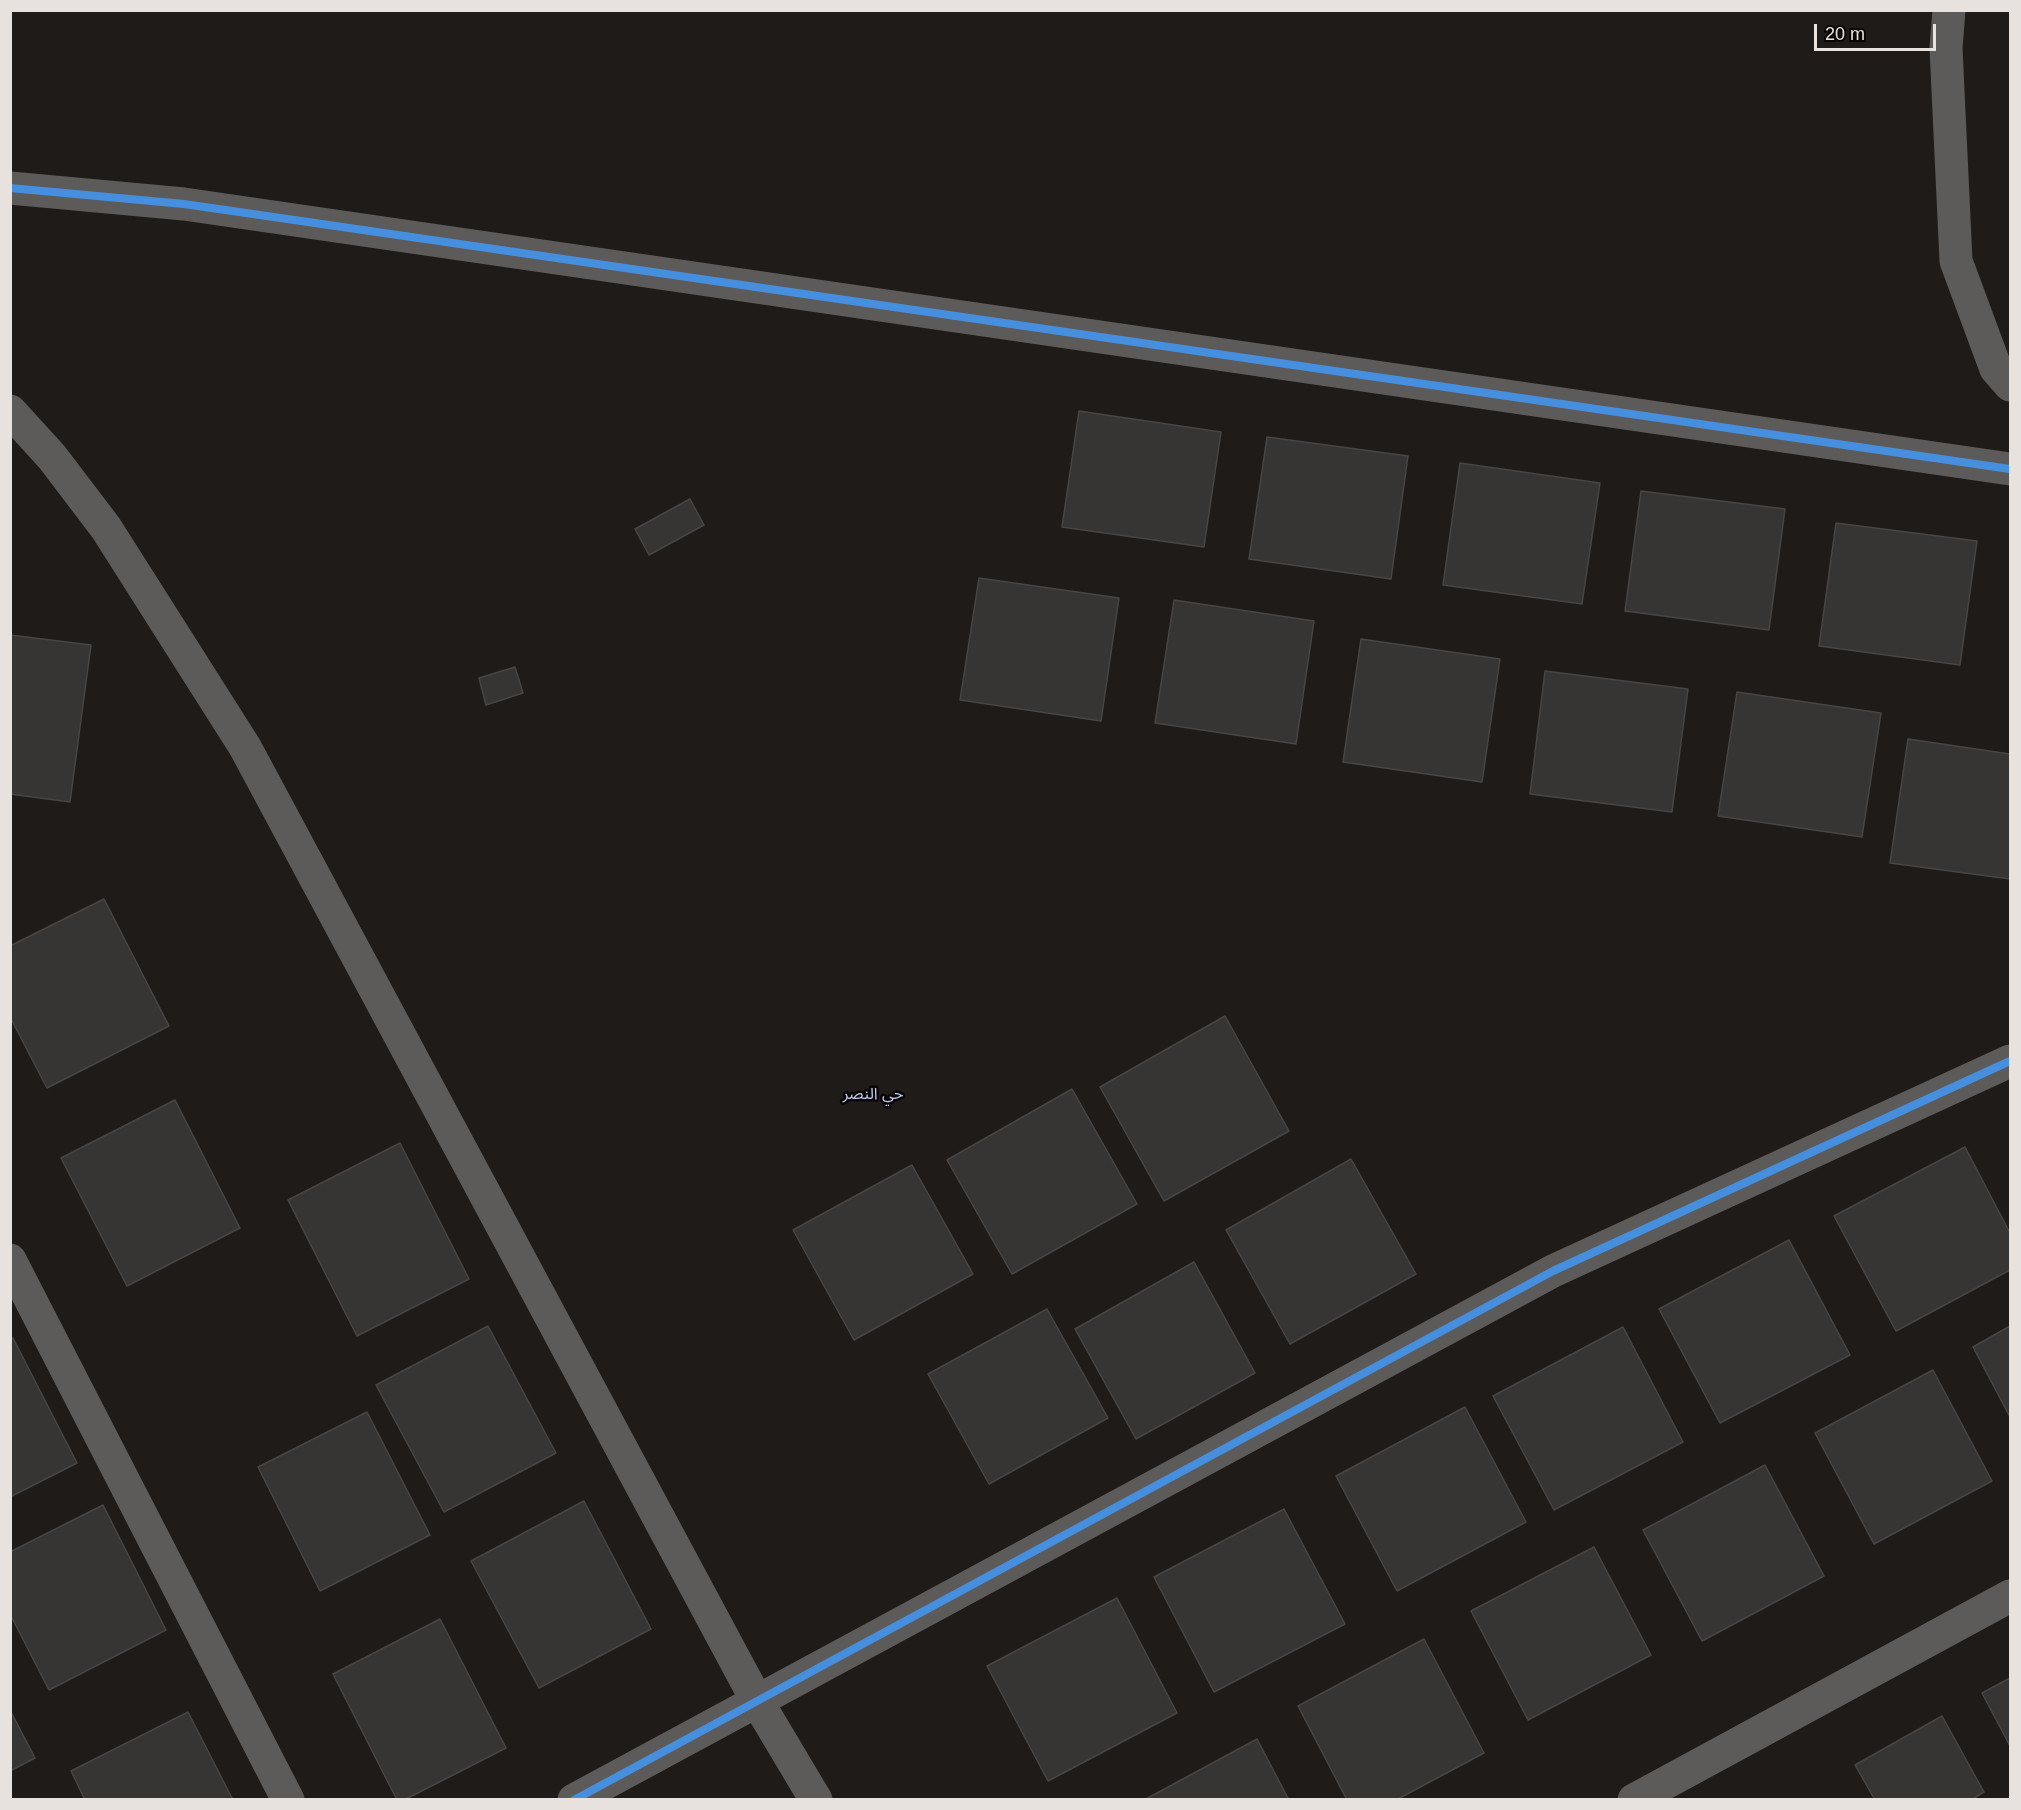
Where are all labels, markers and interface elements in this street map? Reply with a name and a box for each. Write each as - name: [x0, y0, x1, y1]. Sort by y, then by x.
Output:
- scale bar: [1817, 12, 1938, 50]
- text: 20 m: [1825, 24, 1865, 44]
- district label: حي النصر: [843, 1085, 903, 1105]

